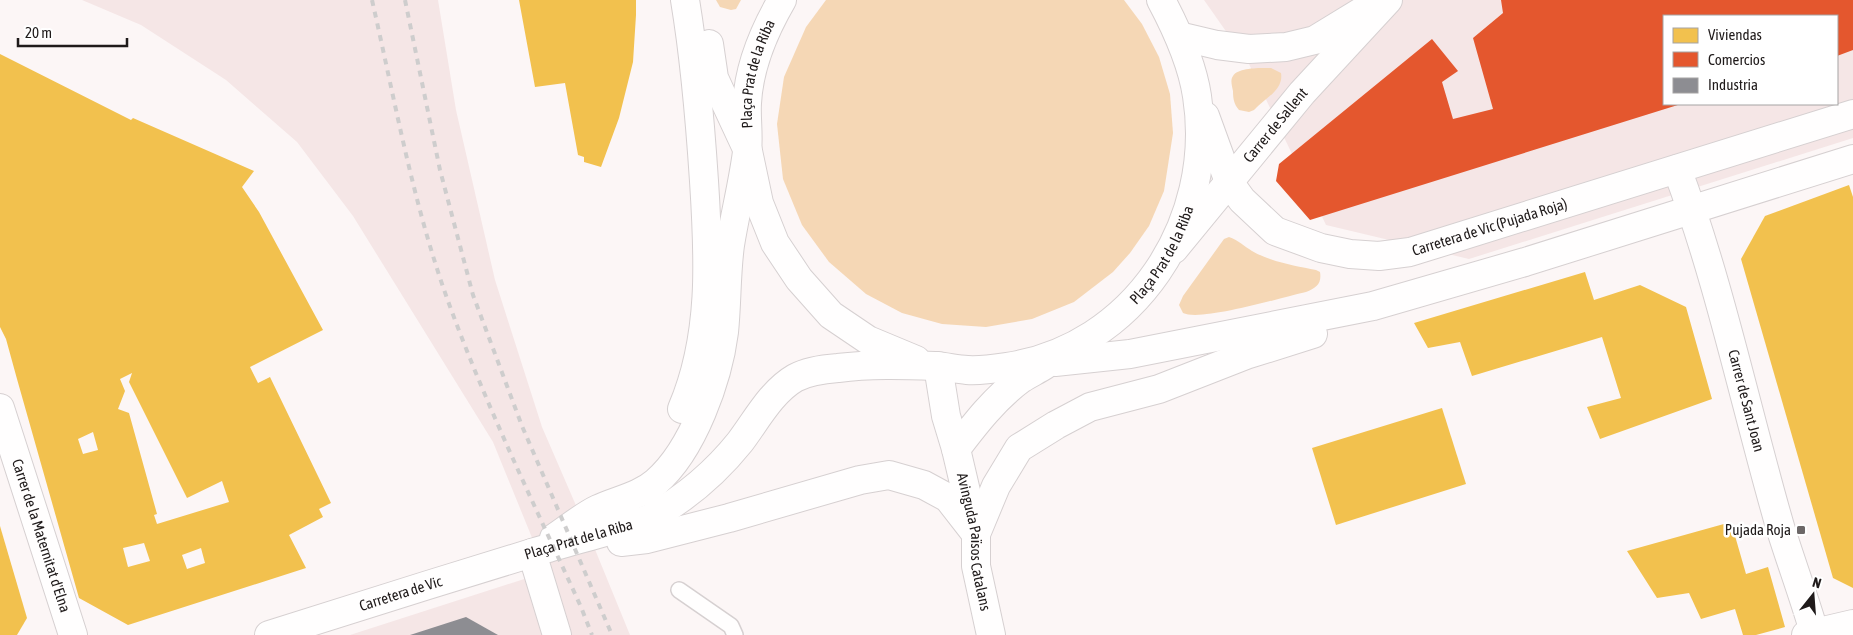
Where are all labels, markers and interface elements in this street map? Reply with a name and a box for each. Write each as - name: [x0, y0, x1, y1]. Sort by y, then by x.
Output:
- scale bar: [18, 15, 126, 47]
- legend: [1663, 15, 1838, 105]
- street label: Plaça Prat de la Riba: [738, 17, 778, 129]
- text: 20 m: [25, 24, 52, 41]
- text: Viviendas: [1708, 26, 1762, 43]
- text: Comercios: [1708, 51, 1765, 68]
- text: Industria: [1708, 76, 1758, 93]
- street label: Carrer de Sallent: [1240, 84, 1311, 166]
- street label: Carretera de Vic (Pujada Roja): [1410, 195, 1569, 259]
- street label: Plaça Prat de la Riba: [1126, 204, 1196, 307]
- street label: Carrer de Sant Joan: [1725, 348, 1768, 454]
- street label: Carrer de la Maternitat d'Elna: [9, 457, 74, 614]
- street label: Avinguda Països Catalans: [954, 471, 994, 612]
- street label: Plaça Prat de la Riba: [522, 515, 634, 563]
- place label: Pujada Roja: [1725, 521, 1791, 538]
- marker: Pujada Roja: [1795, 524, 1807, 536]
- north arrow: [1788, 570, 1838, 620]
- street label: Carretera de Vic: [357, 572, 444, 614]
- text: N: [1811, 574, 1823, 591]

